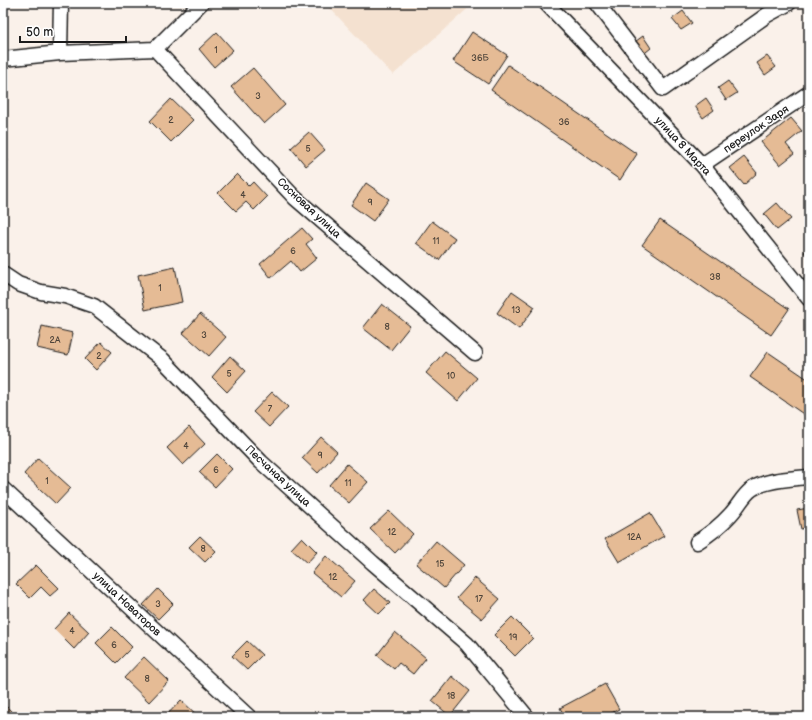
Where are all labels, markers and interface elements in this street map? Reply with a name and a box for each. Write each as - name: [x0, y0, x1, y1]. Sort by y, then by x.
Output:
- scale bar: [20, 18, 126, 44]
- text: 50 m: [26, 25, 53, 40]
- house number: 1: [214, 45, 218, 56]
- house number: 36Б: [471, 53, 489, 64]
- house number: 3: [255, 91, 261, 102]
- street label: переулок Заря: [721, 102, 791, 156]
- street label: улица 8 Марта: [652, 114, 714, 179]
- house number: 2: [168, 115, 174, 126]
- house number: 36: [558, 117, 570, 128]
- house number: 5: [305, 144, 311, 155]
- street label: Сосновая улица: [274, 175, 344, 241]
- house number: 4: [240, 190, 246, 201]
- house number: 9: [367, 197, 373, 208]
- house number: 11: [433, 236, 439, 247]
- house number: 6: [290, 246, 296, 257]
- house number: 38: [710, 272, 720, 283]
- house number: 1: [158, 283, 162, 294]
- house number: 13: [511, 305, 521, 316]
- house number: 8: [384, 322, 390, 333]
- house number: 3: [201, 330, 207, 341]
- house number: 2А: [50, 335, 61, 346]
- house number: 2: [96, 351, 102, 362]
- house number: 5: [226, 369, 232, 380]
- house number: 10: [447, 371, 455, 382]
- house number: 7: [268, 404, 273, 415]
- house number: 4: [183, 441, 189, 452]
- street label: Песчаная улица: [243, 443, 314, 510]
- house number: 9: [317, 450, 323, 461]
- house number: 6: [213, 465, 219, 476]
- house number: 1: [45, 476, 49, 487]
- house number: 11: [345, 478, 351, 489]
- house number: 12: [388, 527, 397, 538]
- house number: 12А: [627, 532, 642, 543]
- house number: 8: [200, 544, 206, 555]
- house number: 15: [436, 559, 444, 570]
- street label: улица Новаторов: [90, 569, 164, 639]
- house number: 12: [329, 572, 338, 583]
- house number: 17: [475, 594, 484, 605]
- house number: 3: [155, 599, 161, 610]
- house number: 4: [69, 626, 75, 637]
- house number: 19: [509, 632, 517, 643]
- house number: 6: [111, 640, 117, 651]
- house number: 5: [244, 650, 250, 661]
- house number: 8: [144, 674, 150, 685]
- house number: 18: [447, 691, 455, 702]

